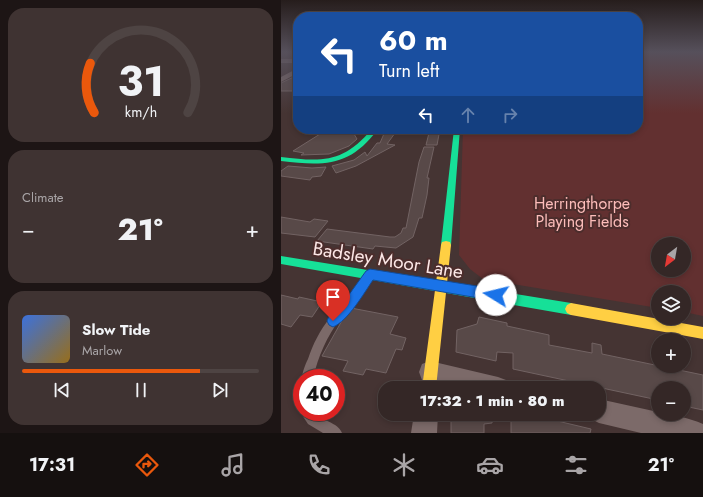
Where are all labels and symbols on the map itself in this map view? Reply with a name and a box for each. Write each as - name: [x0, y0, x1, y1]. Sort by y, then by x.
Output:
- park label: Herringthorpe Playing Fields: [534, 192, 630, 233]
- street label: Badsley Moor Lane: [311, 235, 465, 285]
- north arrow: [651, 237, 691, 277]
- position arrow: [475, 274, 517, 316]
- pin: [316, 280, 350, 321]
- speed limit sign: 40: [293, 369, 345, 421]

